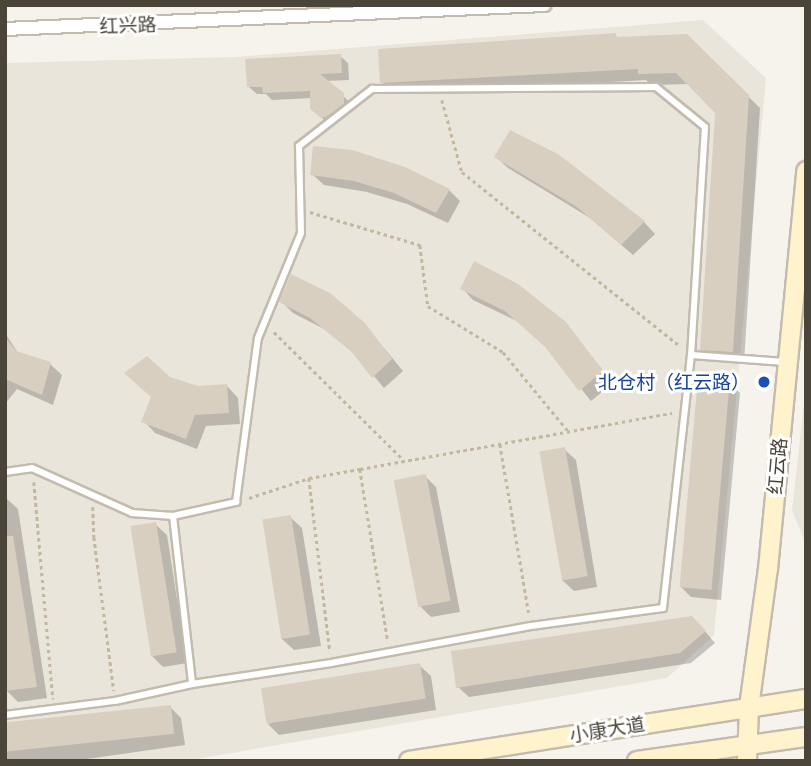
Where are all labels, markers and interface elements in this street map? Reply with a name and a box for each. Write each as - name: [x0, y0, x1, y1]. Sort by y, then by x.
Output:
- street label: 红兴路: [99, 13, 157, 37]
- place label: 北仓村（红云路）: [598, 371, 750, 393]
- marker: 北仓村（红云路）: [756, 374, 772, 390]
- street label: 红云路: [763, 437, 791, 495]
- street label: 小康大道: [568, 712, 646, 746]

